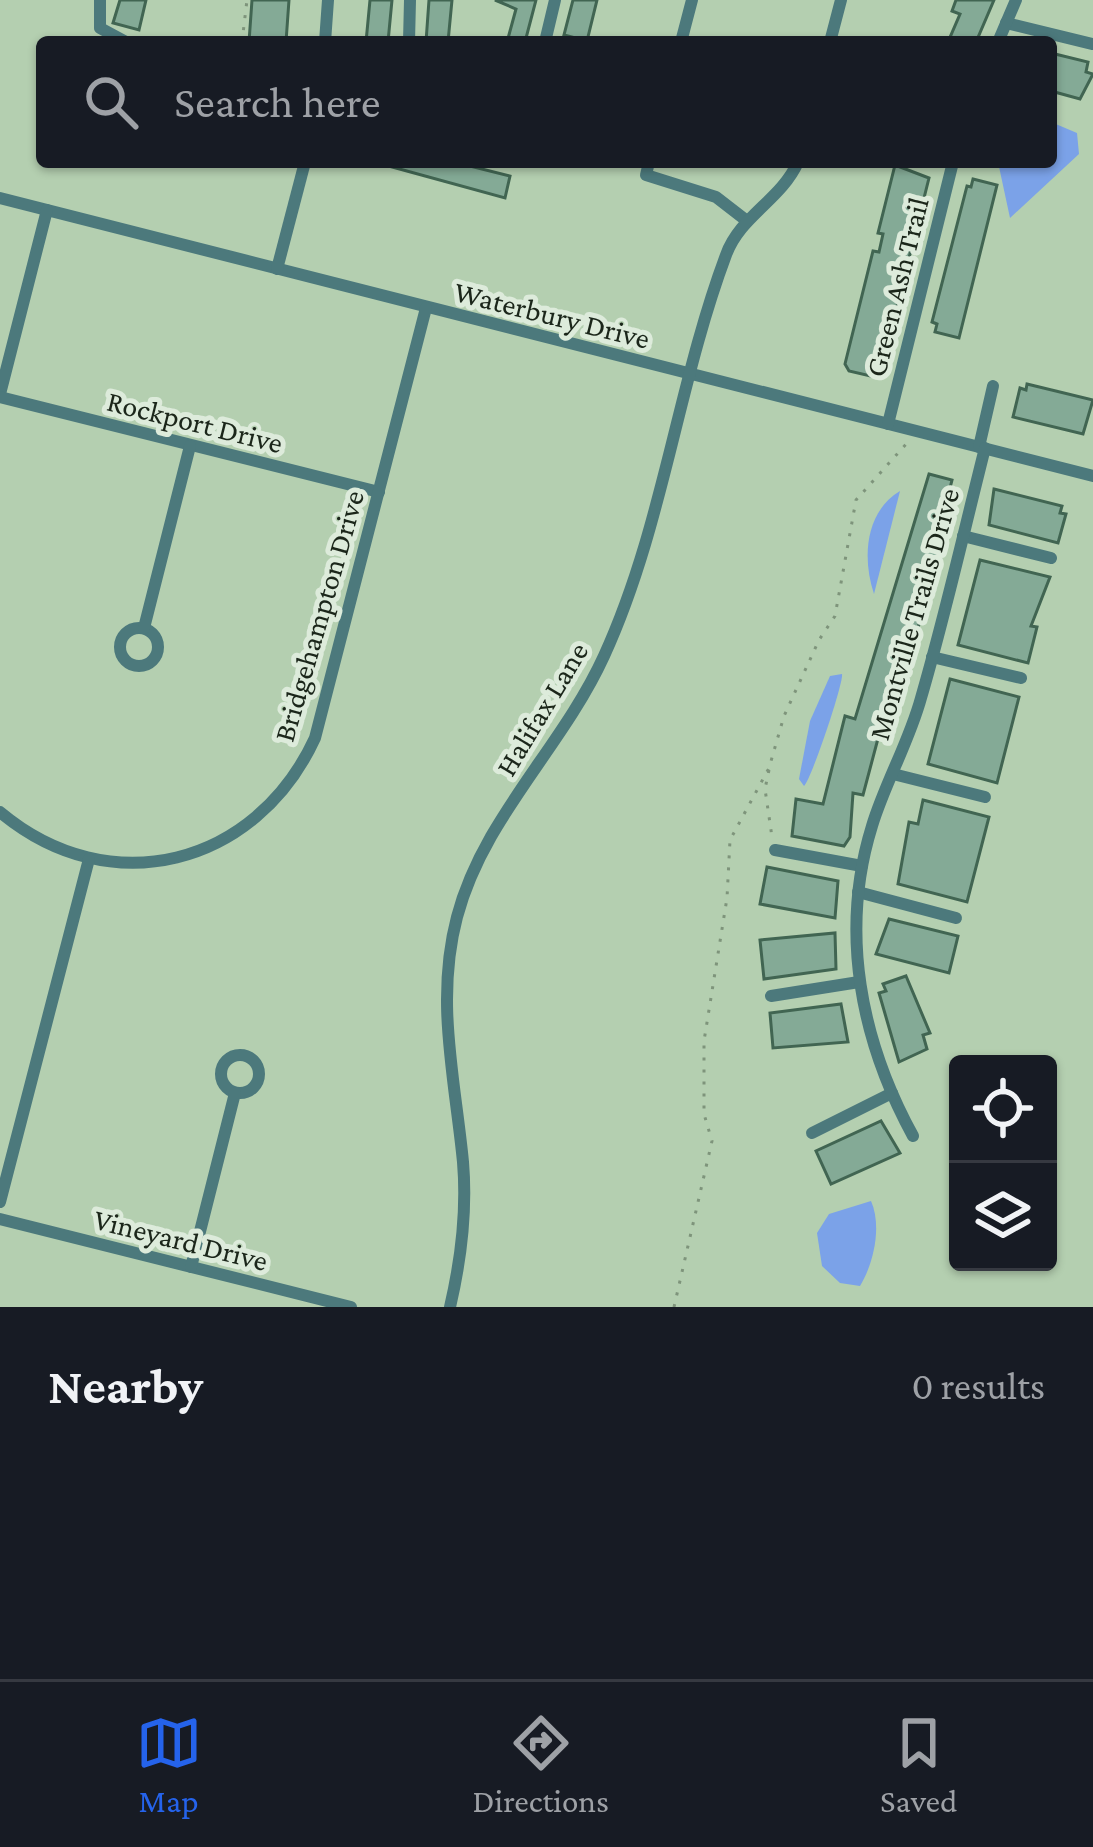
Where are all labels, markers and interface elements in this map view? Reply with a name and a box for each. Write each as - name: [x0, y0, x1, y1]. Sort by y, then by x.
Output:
- search box: [36, 36, 1057, 168]
- icon: search: [78, 69, 144, 135]
- text: Search here: [174, 77, 381, 127]
- street label: Green Ash Trail: [858, 194, 935, 380]
- street label: Waterbury Drive: [451, 274, 653, 356]
- street label: Rockport Drive: [104, 384, 286, 460]
- street label: Montville Trails Drive: [862, 484, 965, 744]
- street label: Bridgehampton Drive: [267, 487, 371, 745]
- street label: Halifax Lane: [489, 636, 594, 782]
- map controls: [949, 1055, 1057, 1271]
- button: locate: [949, 1055, 1057, 1163]
- button: layers: [949, 1163, 1057, 1271]
- street label: Vineyard Drive: [91, 1202, 271, 1278]
- text: Nearby: [48, 1357, 203, 1414]
- text: 0 results: [911, 1364, 1045, 1407]
- tab: Map: [136, 1710, 202, 1819]
- tab: Directions: [473, 1710, 609, 1819]
- tab: Saved: [880, 1710, 957, 1819]

